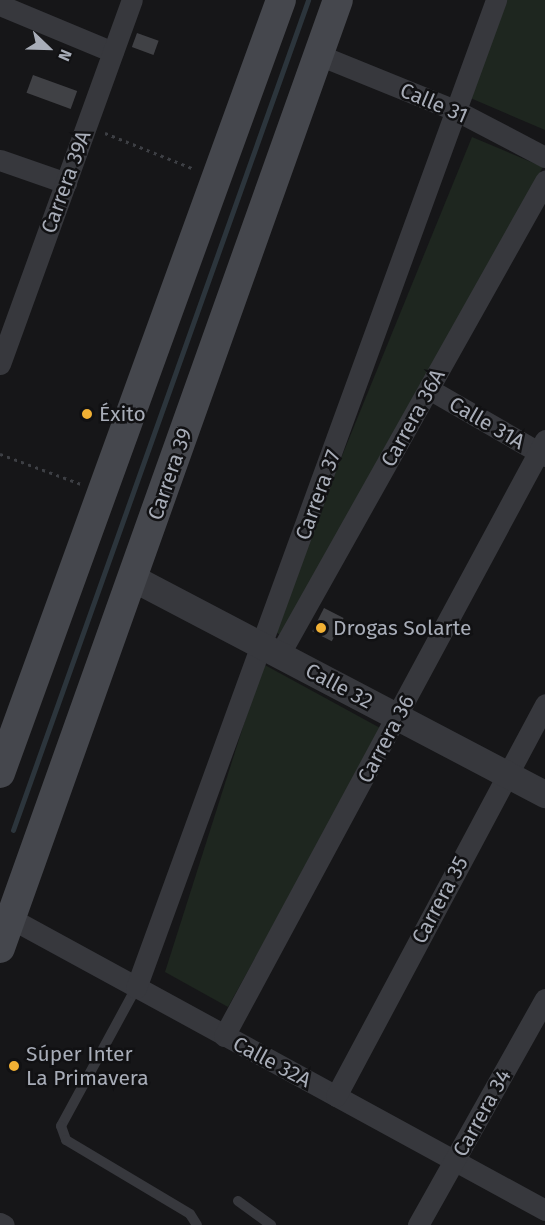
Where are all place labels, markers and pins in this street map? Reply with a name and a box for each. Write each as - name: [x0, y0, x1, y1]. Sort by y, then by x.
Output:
- place label: Éxito: [99, 401, 146, 427]
- marker: Éxito: [80, 407, 94, 421]
- place label: Drogas Solarte: [333, 615, 471, 641]
- marker: Drogas Solarte: [314, 621, 328, 635]
- place label: Súper Inter La Primavera: [26, 1041, 149, 1091]
- marker: Súper Inter La Primavera: [7, 1059, 21, 1073]

